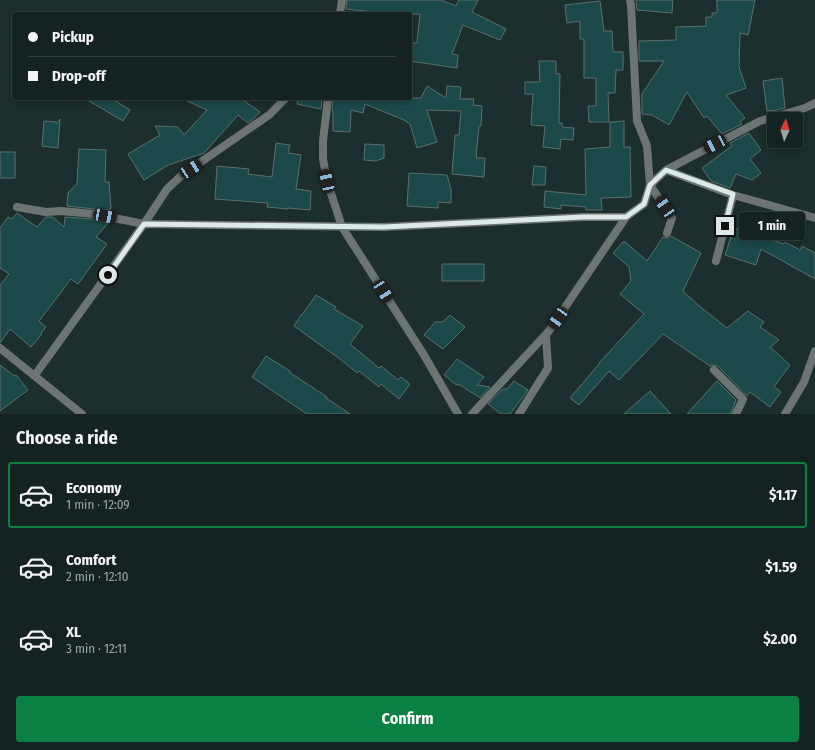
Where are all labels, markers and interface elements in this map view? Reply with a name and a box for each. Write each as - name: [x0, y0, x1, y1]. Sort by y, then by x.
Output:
- text: Pickup: [52, 28, 94, 46]
- text: Drop-off: [52, 67, 106, 85]
- north arrow: [767, 112, 803, 148]
- map controls: [767, 112, 803, 148]
- car: [702, 133, 728, 155]
- car: [178, 157, 204, 181]
- car: [319, 168, 335, 194]
- car: [653, 194, 677, 220]
- car: [92, 208, 118, 224]
- callout: 1 min: [739, 212, 805, 240]
- route end: [716, 217, 734, 235]
- text: 1 min: [758, 218, 786, 233]
- route start: [99, 266, 117, 284]
- car: [371, 278, 395, 304]
- car: [546, 305, 570, 331]
- text: Choose a ride: [16, 427, 118, 449]
- icon: car: [18, 477, 54, 513]
- text: Economy: [66, 479, 121, 497]
- text: $1.17: [769, 486, 797, 504]
- text: 1 min · 12:09: [66, 497, 130, 512]
- icon: car: [18, 549, 54, 585]
- text: Comfort: [66, 551, 117, 569]
- text: $1.59: [765, 558, 797, 576]
- text: 2 min · 12:10: [66, 569, 129, 584]
- icon: car: [18, 621, 54, 657]
- text: XL: [66, 623, 81, 641]
- text: $2.00: [763, 630, 797, 648]
- text: 3 min · 12:11: [66, 641, 127, 656]
- button: Confirm: [16, 696, 799, 742]

